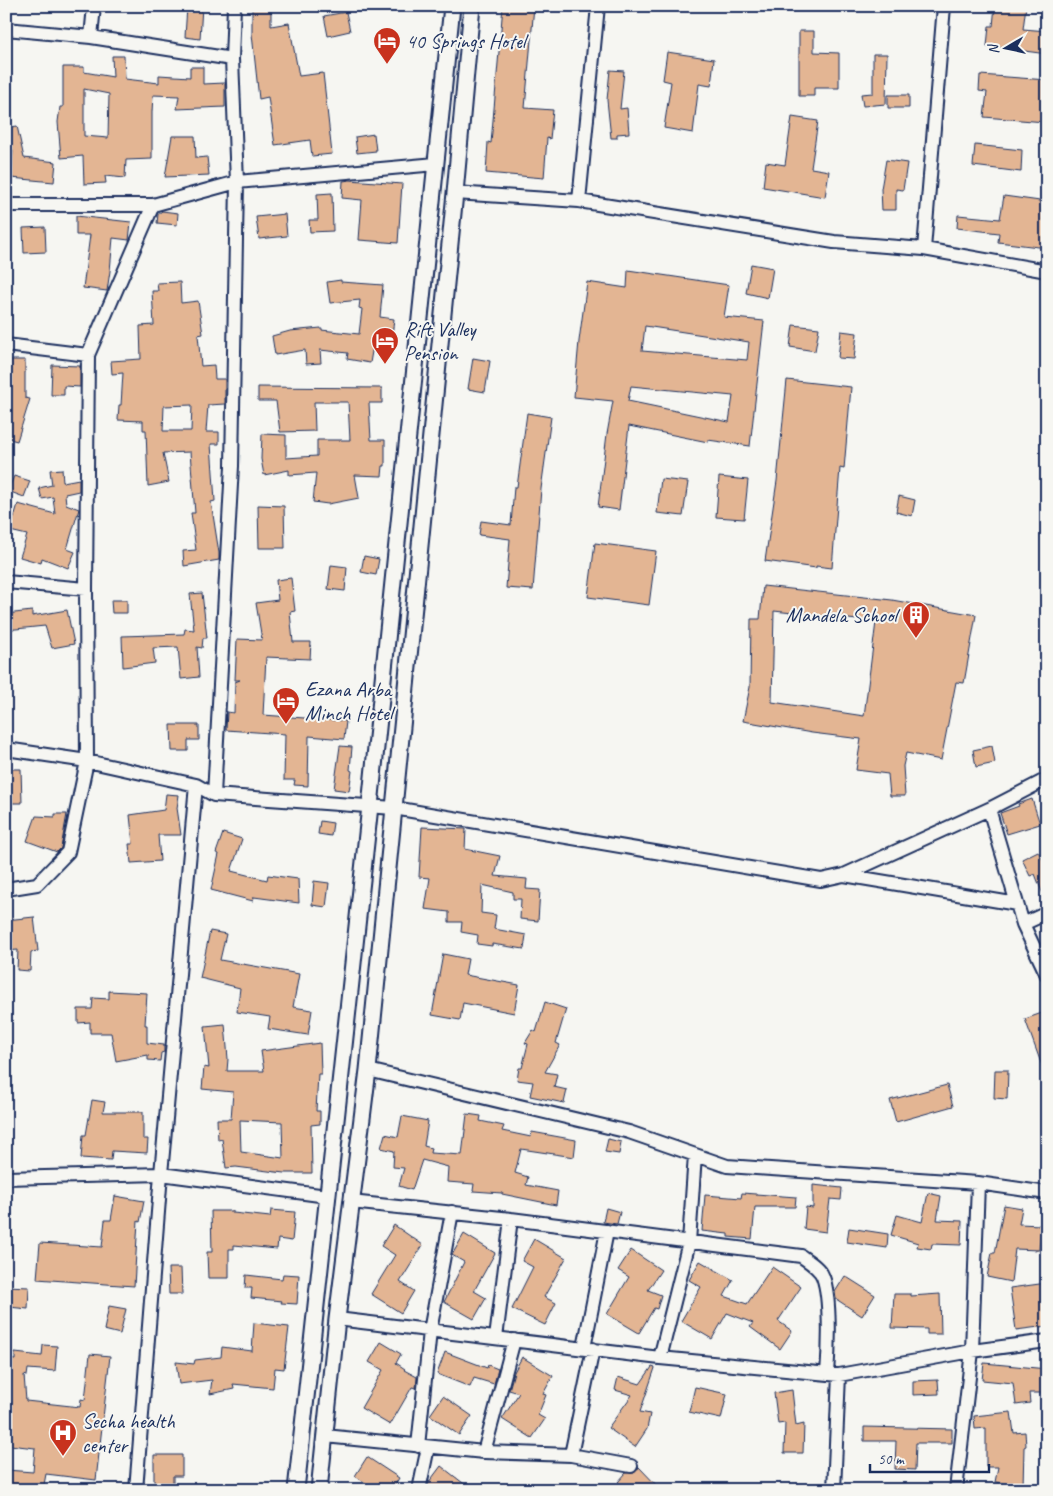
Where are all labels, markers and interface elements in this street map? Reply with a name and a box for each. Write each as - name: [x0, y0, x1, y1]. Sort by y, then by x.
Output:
- north arrow: [980, 22, 1030, 72]
- hotel icon: 40 Springs Hotel: [372, 26, 402, 65]
- place label: 40 Springs Hotel: [406, 28, 529, 54]
- text: N: [984, 42, 1003, 56]
- place label: Rift Valley Pension: [404, 316, 477, 366]
- hotel icon: Rift Valley Pension: [370, 326, 400, 365]
- building icon: Mandela School: [901, 600, 931, 639]
- place label: Mandela School: [786, 602, 900, 628]
- place label: Ezana Arba Minch Hotel: [305, 676, 396, 726]
- hotel icon: Ezana Arba Minch Hotel: [271, 686, 301, 725]
- place label: Secha health center: [82, 1408, 175, 1458]
- hospital icon: Secha health center: [48, 1418, 78, 1457]
- scale bar: [870, 1441, 989, 1473]
- text: 50 m: [878, 1450, 905, 1469]

